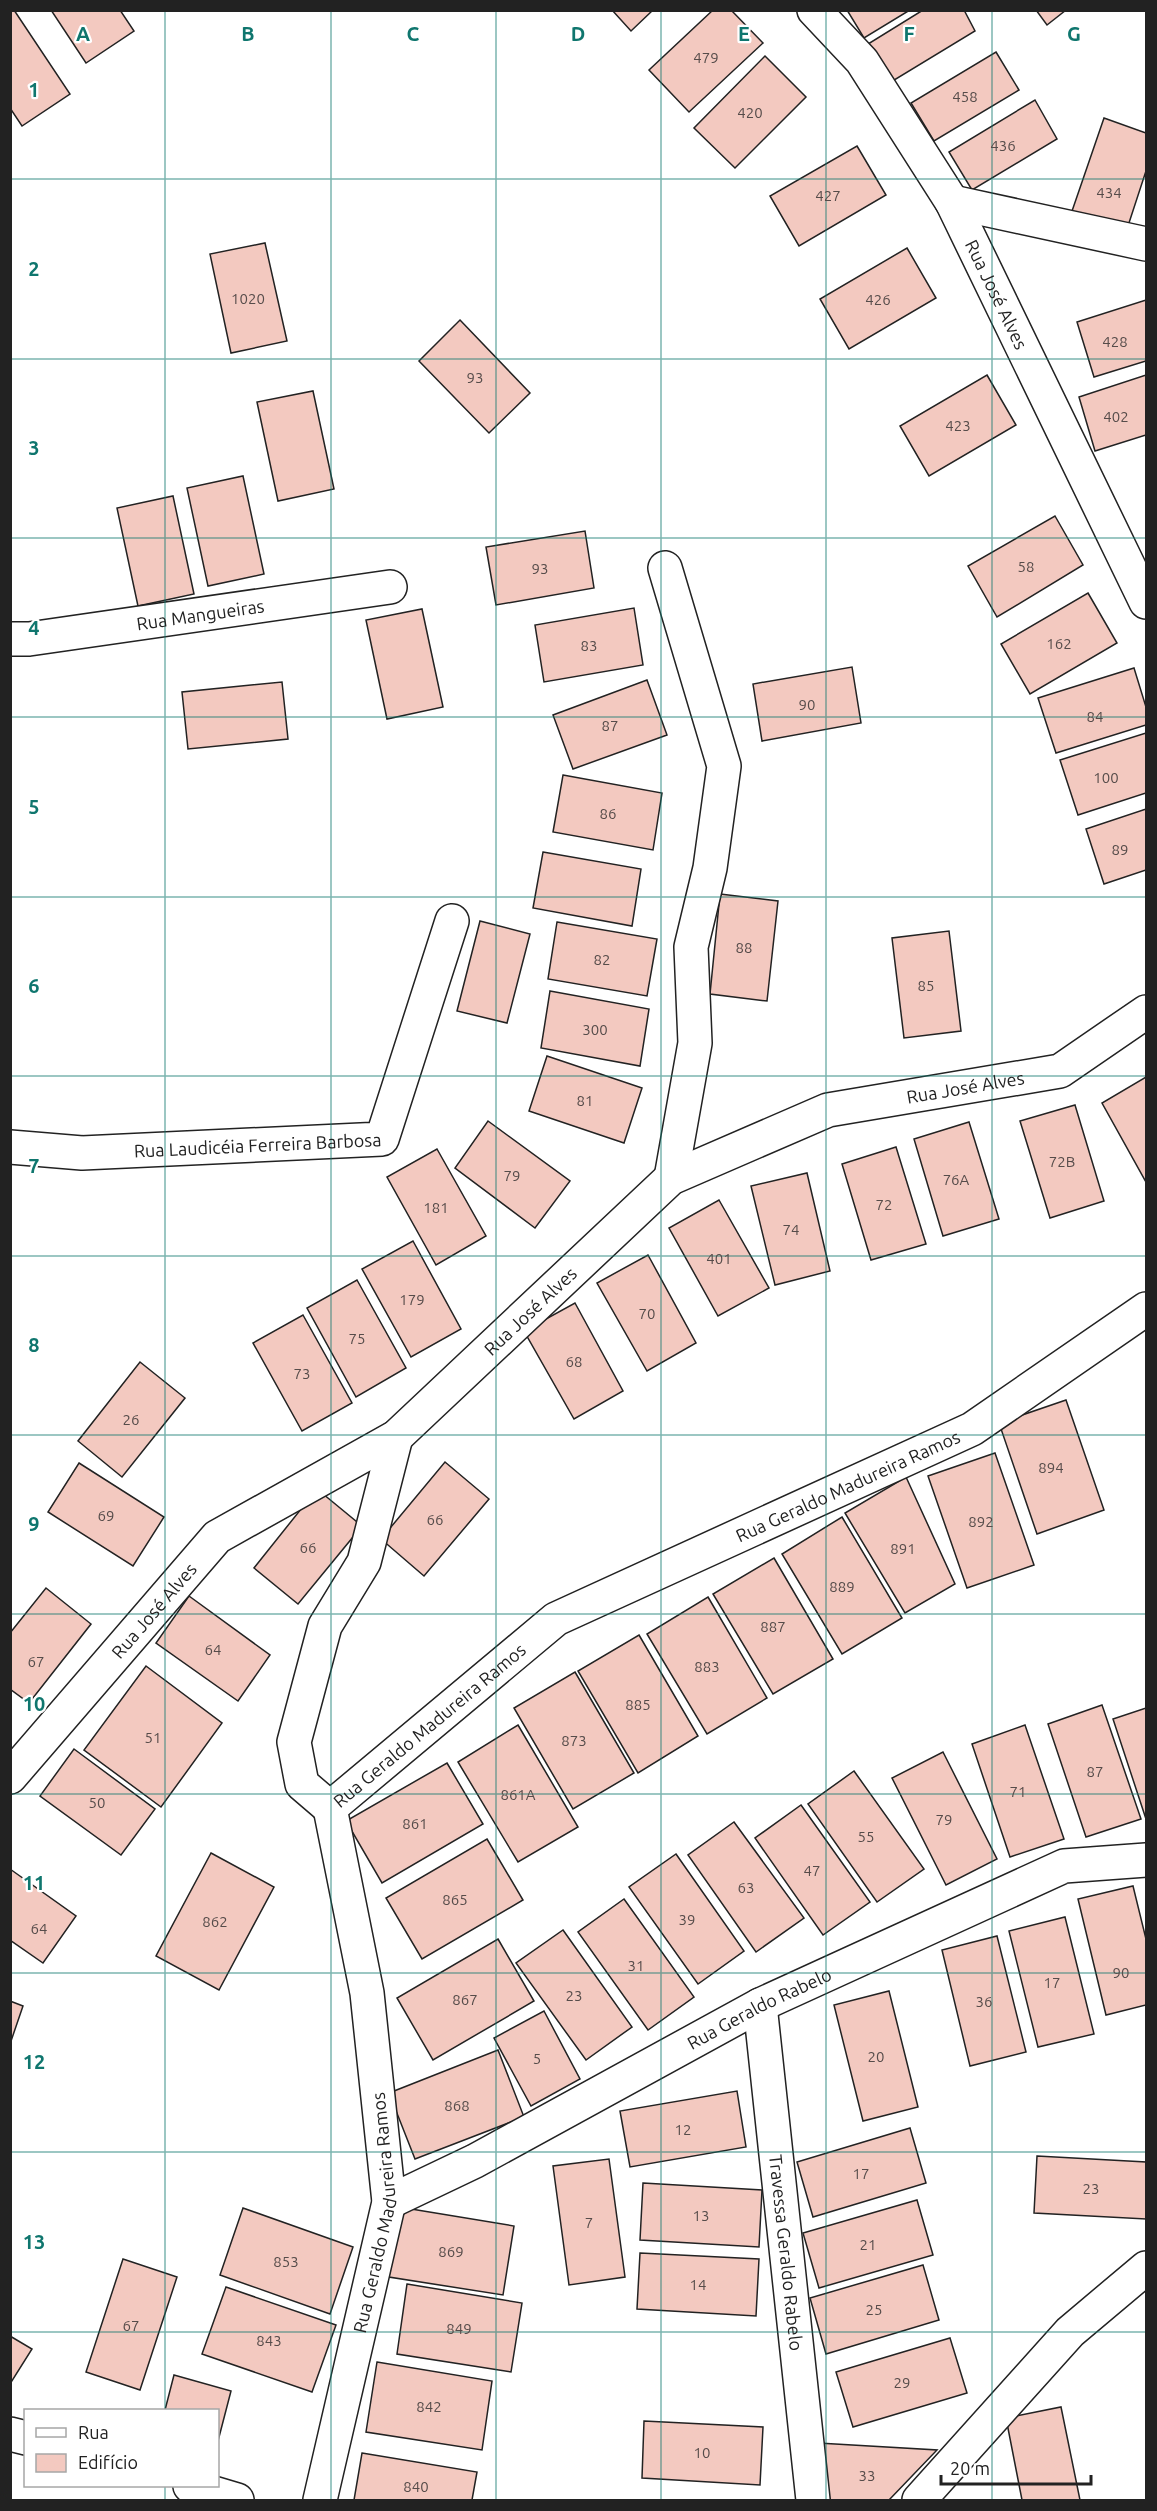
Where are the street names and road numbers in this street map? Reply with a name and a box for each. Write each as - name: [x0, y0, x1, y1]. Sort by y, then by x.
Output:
- street label: Rua José Alves: [962, 236, 1032, 352]
- street label: Rua Mangueiras: [135, 595, 266, 633]
- street label: Rua José Alves: [905, 1067, 1026, 1107]
- street label: Rua Laudicéia Ferreira Barbosa: [133, 1129, 382, 1161]
- street label: Rua José Alves: [480, 1263, 580, 1359]
- street label: Rua Geraldo Madureira Ramos: [733, 1426, 963, 1546]
- street label: Rua José Alves: [107, 1559, 200, 1662]
- street label: Rua Geraldo Madureira Ramos: [329, 1639, 529, 1811]
- street label: Rua Geraldo Rabelo: [684, 1964, 834, 2053]
- street label: Rua Geraldo Madureira Ramos: [349, 2091, 400, 2335]
- street label: Travessa Geraldo Rabelo: [766, 2153, 807, 2352]

